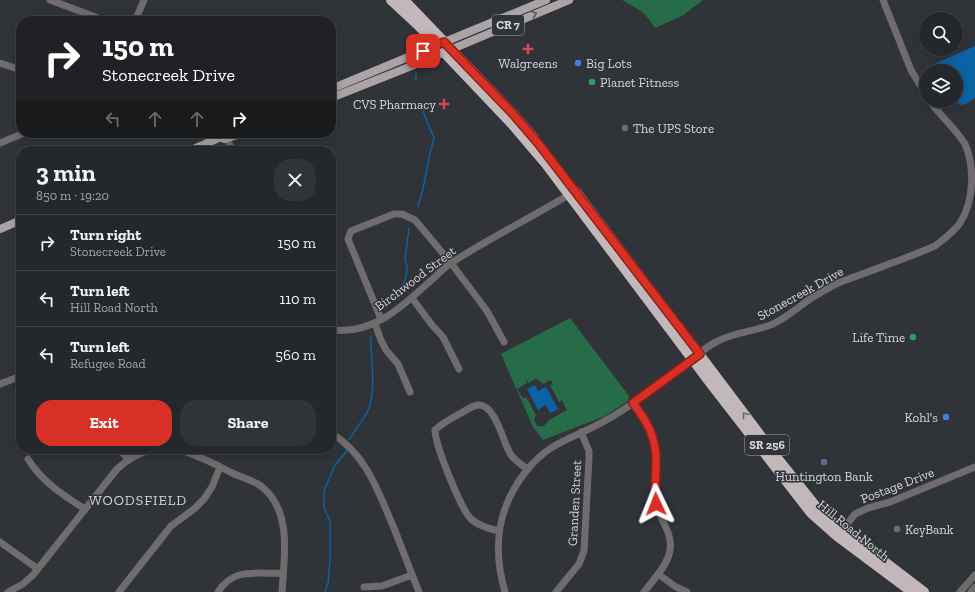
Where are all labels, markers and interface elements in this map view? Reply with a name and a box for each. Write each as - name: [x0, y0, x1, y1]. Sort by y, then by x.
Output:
- one-way arrow: [530, 11, 538, 19]
- map controls: [919, 12, 963, 108]
- button: search: [919, 12, 963, 56]
- road number: CR 7: [492, 15, 524, 35]
- text: 150 m: [102, 30, 174, 63]
- icon: right: [36, 32, 88, 84]
- pin: [406, 34, 440, 68]
- icon: arrive: [412, 40, 434, 62]
- marker: Walgreens: [523, 44, 533, 54]
- place label: Walgreens: [498, 56, 558, 71]
- place label: Big Lots: [586, 56, 632, 71]
- marker: Big Lots: [573, 58, 583, 68]
- text: Stonecreek Drive: [102, 64, 235, 86]
- button: layers: [919, 64, 963, 108]
- place label: Planet Fitness: [600, 75, 680, 90]
- marker: Planet Fitness: [587, 77, 597, 87]
- place label: CVS Pharmacy: [353, 97, 436, 112]
- marker: CVS Pharmacy: [439, 99, 449, 109]
- icon: left: [102, 108, 124, 130]
- icon: ahead: [144, 108, 166, 130]
- icon: ahead: [186, 108, 208, 130]
- icon: right: [228, 108, 250, 130]
- place label: The UPS Store: [633, 121, 714, 136]
- marker: The UPS Store: [620, 123, 630, 133]
- text: 3 min: [36, 158, 96, 187]
- button: close: [274, 159, 316, 201]
- text: 850 m · 19:20: [36, 188, 109, 203]
- text: Turn right: [70, 226, 141, 244]
- icon: right: [36, 232, 58, 254]
- text: 150 m: [278, 234, 316, 252]
- street label: Birchwood Street: [372, 243, 459, 314]
- text: Stonecreek Drive: [70, 244, 166, 259]
- street label: Stonecreek Drive: [755, 264, 846, 323]
- text: Turn left: [70, 282, 130, 300]
- icon: left: [36, 288, 58, 310]
- text: 110 m: [279, 290, 316, 308]
- text: Hill Road North: [70, 300, 158, 315]
- place label: Life Time: [852, 330, 905, 345]
- marker: Life Time: [908, 332, 918, 342]
- text: Turn left: [70, 338, 130, 356]
- icon: left: [36, 344, 58, 366]
- text: 560 m: [275, 346, 316, 364]
- text: Refugee Road: [70, 356, 146, 371]
- button: Exit: [36, 400, 172, 446]
- button: Share: [180, 400, 316, 446]
- place label: Kohl's: [904, 410, 938, 425]
- one-way arrow: [742, 412, 750, 419]
- marker: Kohl's: [941, 412, 951, 422]
- road number: SR 256: [745, 435, 789, 455]
- marker: Huntington Bank: [819, 457, 829, 467]
- street label: Granden Street: [565, 459, 584, 546]
- street label: Postage Drive: [858, 465, 936, 506]
- place label: Huntington Bank: [775, 469, 873, 484]
- position arrow: [635, 483, 677, 525]
- district label: WOODSFIELD: [89, 492, 187, 509]
- street label: Hill Road North: [815, 497, 893, 564]
- place label: KeyBank: [905, 522, 954, 537]
- marker: KeyBank: [892, 524, 902, 534]

